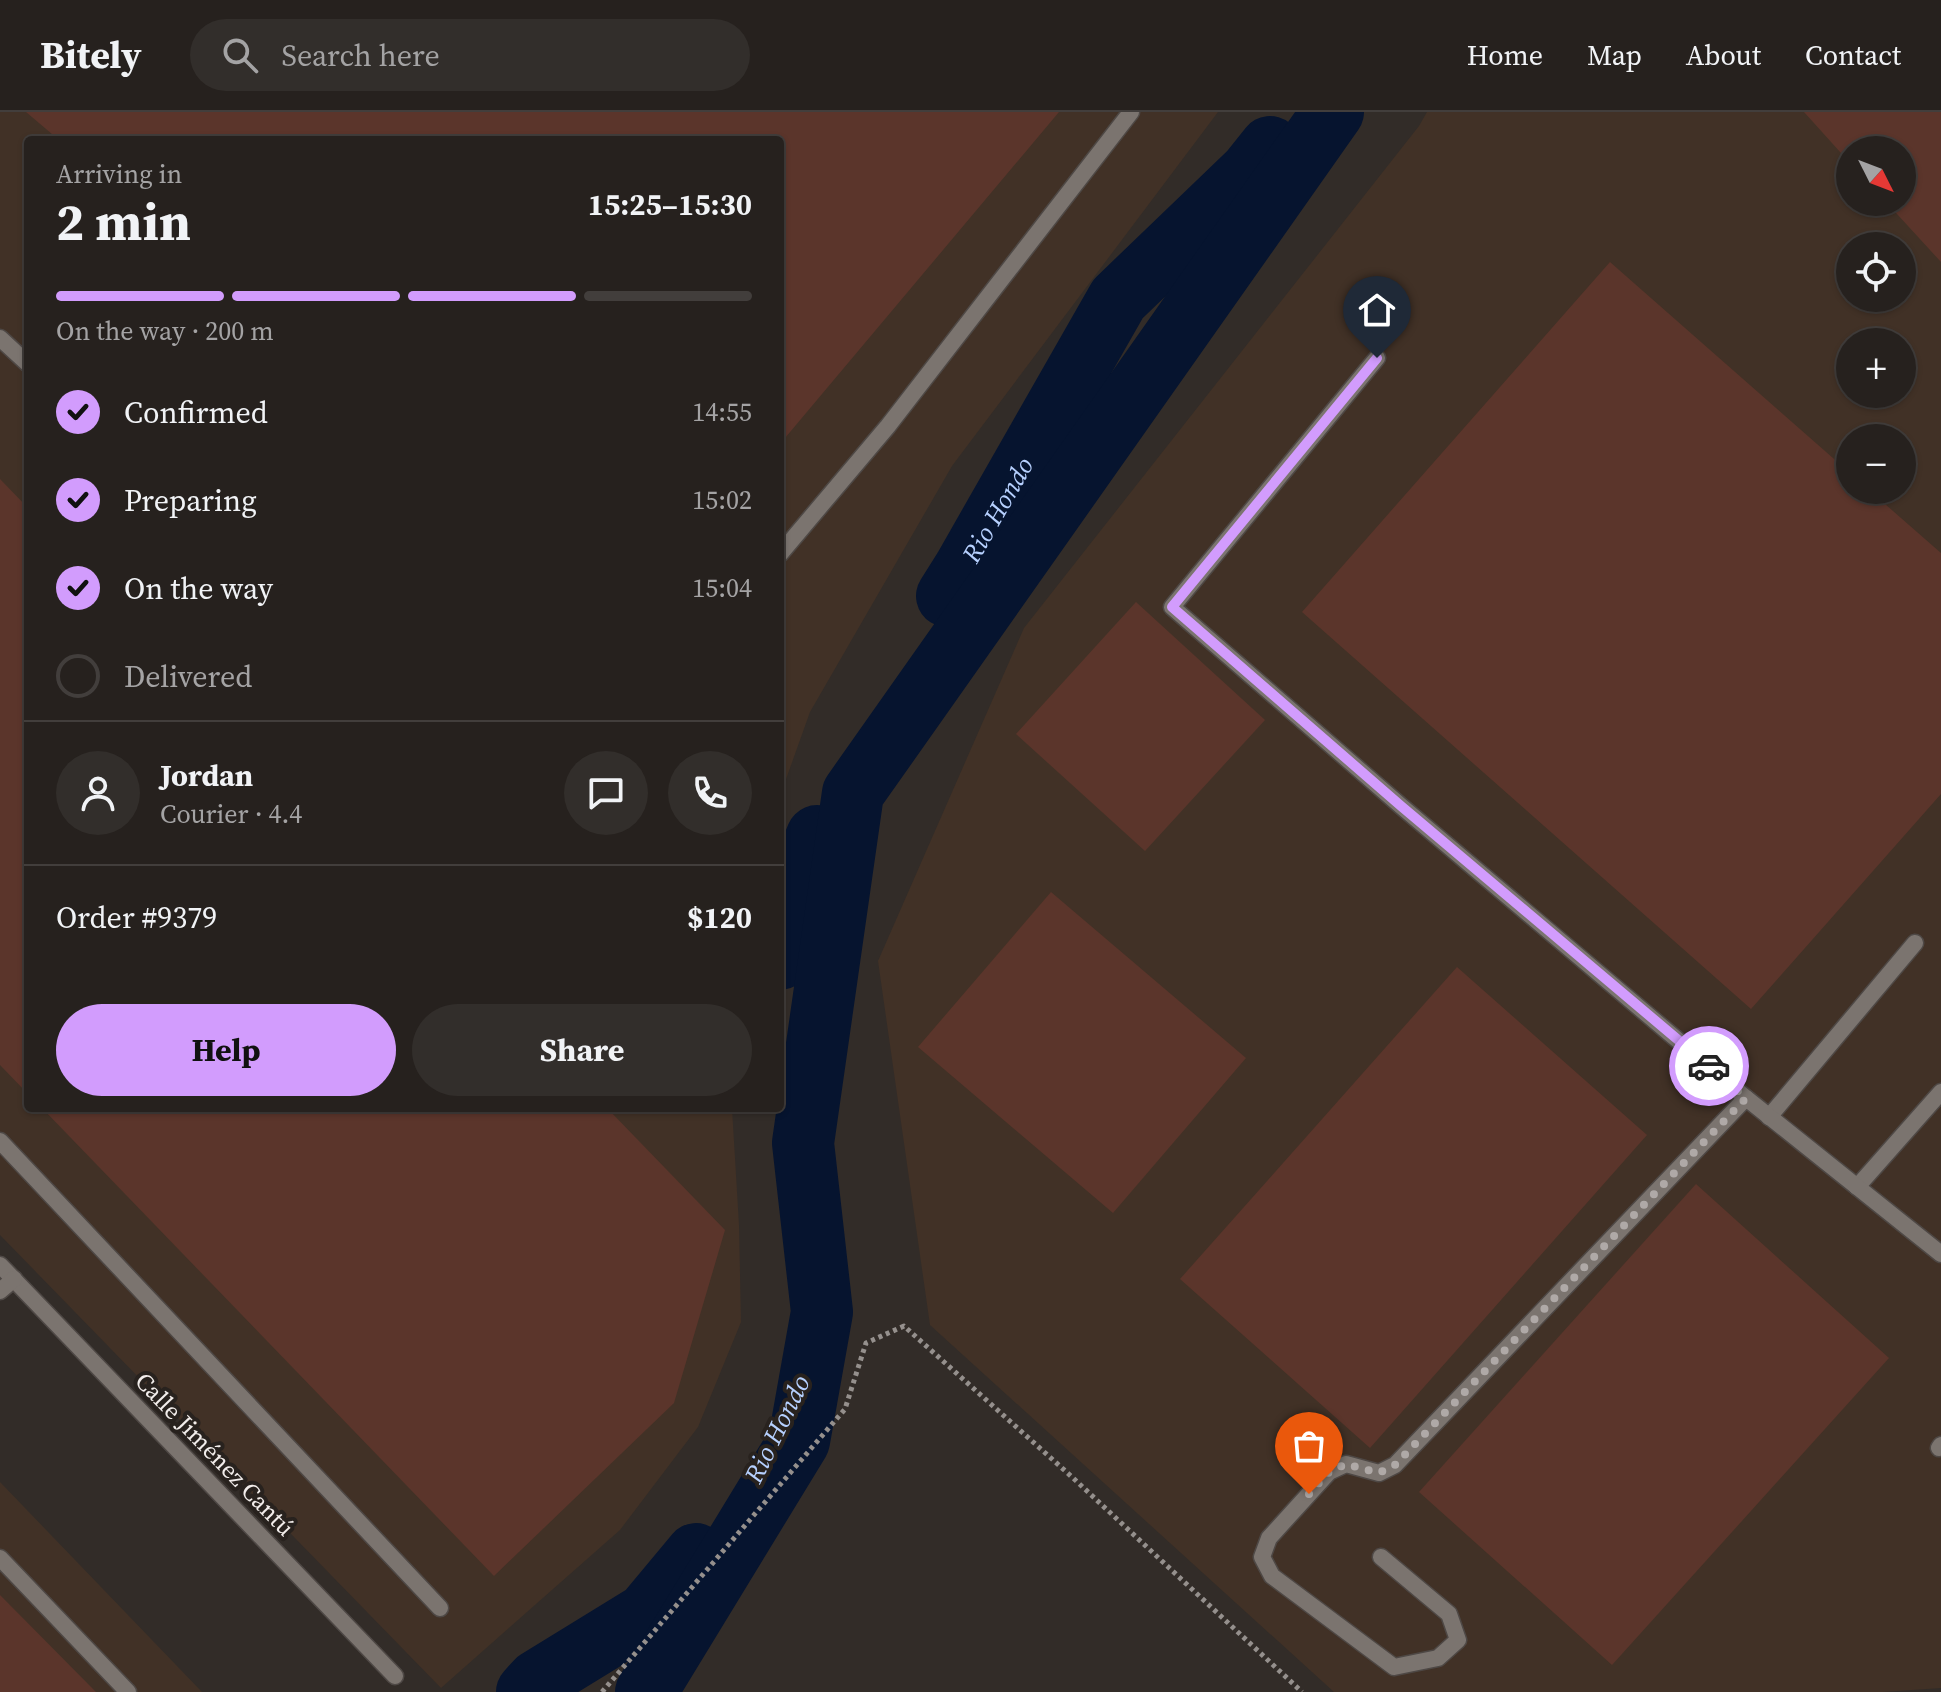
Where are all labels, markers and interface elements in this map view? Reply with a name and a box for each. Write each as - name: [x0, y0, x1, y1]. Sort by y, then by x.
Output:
- search box: [190, 19, 750, 91]
- text: Bitely: [40, 29, 142, 81]
- icon: search: [218, 33, 262, 77]
- text: Search here: [282, 35, 440, 76]
- text: Home: [1467, 36, 1543, 74]
- text: Map: [1587, 36, 1642, 74]
- text: About: [1686, 36, 1761, 74]
- text: Contact: [1805, 36, 1901, 74]
- north arrow: [1836, 136, 1916, 216]
- map controls: [1836, 136, 1916, 504]
- text: Arriving in: [56, 156, 182, 192]
- text: 15:25–15:30: [588, 184, 752, 225]
- text: 2 min: [56, 186, 191, 257]
- button: locate: [1836, 232, 1916, 312]
- pin: [1343, 276, 1411, 358]
- icon: home: [1355, 288, 1399, 332]
- text: On the way · 200 m: [56, 313, 274, 349]
- button: +: [1836, 328, 1916, 408]
- icon: check: [56, 390, 100, 434]
- text: Confirmed: [124, 392, 268, 433]
- text: 14:55: [692, 394, 752, 430]
- button: −: [1836, 424, 1916, 504]
- water label: Rio Hondo: [953, 451, 1042, 570]
- icon: check: [56, 478, 100, 522]
- text: Preparing: [124, 480, 257, 521]
- text: 15:02: [692, 482, 752, 518]
- icon: check: [56, 566, 100, 610]
- text: On the way: [124, 568, 273, 609]
- text: 15:04: [692, 570, 752, 606]
- text: Delivered: [124, 656, 252, 697]
- button: person: [56, 751, 140, 835]
- button: chat: [564, 751, 648, 835]
- button: phone: [668, 751, 752, 835]
- text: Jordan: [160, 755, 253, 796]
- text: Courier · 4.4: [160, 796, 302, 832]
- text: Order #9379: [56, 897, 217, 938]
- text: $120: [687, 897, 752, 938]
- button: Help: [56, 1004, 396, 1096]
- button: Share: [412, 1004, 752, 1096]
- courier: [1669, 1026, 1749, 1106]
- icon: car: [1687, 1044, 1731, 1088]
- street label: Calle Jiménez Cantú: [128, 1365, 302, 1543]
- water label: Rio Hondo: [735, 1369, 819, 1490]
- pin: [1275, 1412, 1343, 1494]
- icon: bag: [1287, 1424, 1331, 1468]

